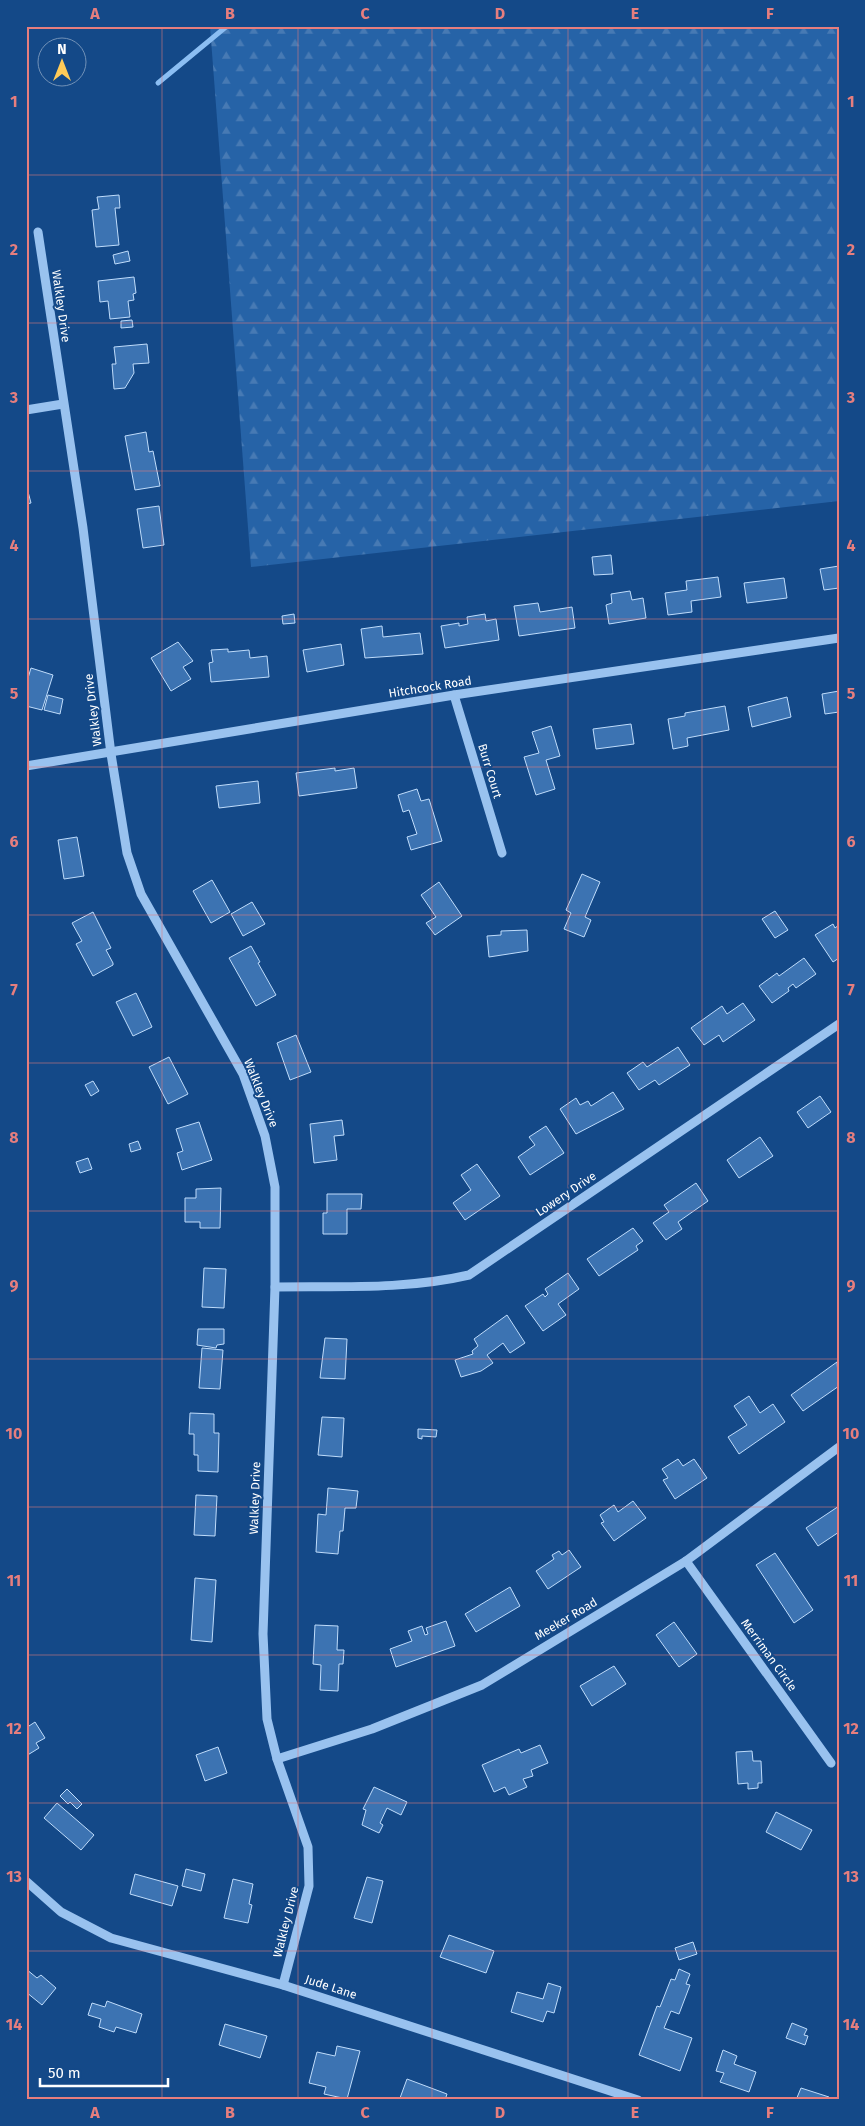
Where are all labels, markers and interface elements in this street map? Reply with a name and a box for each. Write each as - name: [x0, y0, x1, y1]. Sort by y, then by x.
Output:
- text: A: [89, 4, 100, 23]
- text: B: [225, 4, 235, 23]
- text: C: [360, 4, 370, 23]
- text: D: [495, 4, 505, 23]
- text: E: [631, 4, 639, 23]
- text: F: [766, 4, 774, 23]
- north arrow: [38, 38, 88, 88]
- text: N: [57, 41, 67, 58]
- text: 1: [10, 92, 18, 111]
- text: 1: [847, 92, 855, 111]
- text: 2: [10, 240, 18, 259]
- text: 2: [847, 240, 855, 259]
- street label: Walkley Drive: [49, 269, 73, 343]
- text: 3: [9, 388, 18, 407]
- text: 3: [846, 388, 855, 407]
- text: 4: [9, 536, 19, 555]
- text: 4: [846, 536, 856, 555]
- street label: Walkley Drive: [82, 673, 104, 747]
- street label: Hitchcock Road: [388, 674, 472, 700]
- text: 5: [10, 684, 19, 703]
- text: 5: [847, 684, 856, 703]
- street label: Burr Court: [475, 742, 505, 801]
- text: 6: [9, 832, 19, 851]
- text: 6: [846, 832, 856, 851]
- text: 7: [10, 980, 18, 999]
- text: 7: [847, 980, 855, 999]
- street label: Walkley Drive: [241, 1057, 281, 1129]
- text: 8: [9, 1128, 19, 1147]
- text: 8: [846, 1128, 856, 1147]
- street label: Lowery Drive: [533, 1169, 599, 1219]
- text: 9: [10, 1276, 19, 1295]
- text: 9: [847, 1276, 856, 1295]
- text: 10: [6, 1424, 22, 1443]
- text: 10: [843, 1424, 859, 1443]
- street label: Walkley Drive: [247, 1461, 263, 1535]
- text: 11: [7, 1571, 21, 1590]
- text: 11: [844, 1571, 858, 1590]
- street label: Meeker Road: [532, 1595, 600, 1643]
- street label: Merriman Circle: [738, 1616, 800, 1694]
- text: 12: [6, 1719, 22, 1738]
- text: 12: [843, 1719, 859, 1738]
- text: 13: [6, 1867, 22, 1886]
- text: 13: [843, 1867, 859, 1886]
- street label: Walkley Drive: [270, 1885, 302, 1959]
- street label: Jude Lane: [303, 1972, 359, 2002]
- text: 14: [6, 2015, 22, 2034]
- text: 14: [843, 2015, 859, 2034]
- scale bar: [40, 2056, 168, 2088]
- text: 50 m: [48, 2064, 81, 2082]
- text: A: [89, 2103, 100, 2122]
- text: B: [225, 2103, 235, 2122]
- text: C: [360, 2103, 370, 2122]
- text: D: [495, 2103, 505, 2122]
- text: E: [631, 2103, 639, 2122]
- text: F: [766, 2103, 774, 2122]

